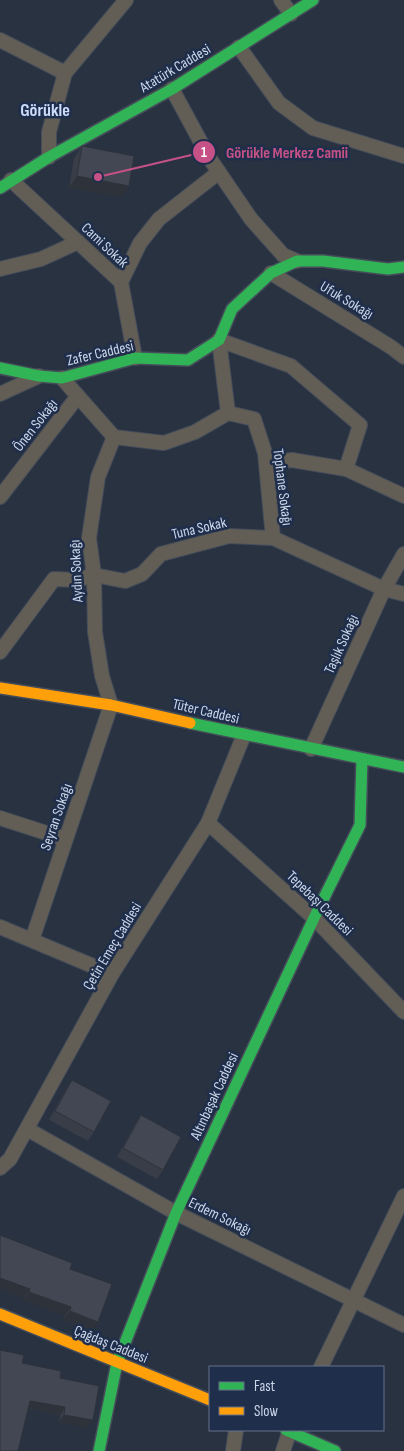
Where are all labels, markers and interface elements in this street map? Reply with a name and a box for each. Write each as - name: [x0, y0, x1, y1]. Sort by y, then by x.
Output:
- street label: Atatürk Caddesi: [135, 40, 214, 98]
- district label: Görükle: [20, 100, 70, 121]
- callout: Görükle Merkez Camii: [191, 137, 358, 168]
- text: 1: [201, 143, 207, 162]
- text: Görükle Merkez Camii: [226, 144, 348, 163]
- street label: Cami Sokak: [77, 219, 132, 272]
- street label: Ufuk Sokağı: [317, 277, 377, 324]
- street label: Zafer Caddesi: [65, 337, 136, 370]
- street label: Önen Sokağı: [9, 395, 62, 455]
- street label: Tophane Sokağı: [268, 447, 297, 527]
- street label: Tuna Sokak: [170, 513, 229, 544]
- street label: Aydın Sokağı: [65, 539, 88, 604]
- street label: Taşlık Sokağı: [320, 612, 363, 677]
- street label: Tüter Caddesi: [171, 695, 241, 728]
- street label: Seyran Sokağı: [36, 781, 77, 853]
- street label: Tepebaşı Caddesi: [282, 867, 357, 940]
- street label: Çetin Emeç Caddesi: [79, 899, 146, 994]
- street label: Altınbaşak Caddesi: [186, 1049, 243, 1144]
- street label: Erdem Sokağı: [185, 1193, 254, 1240]
- street label: Çağdaş Caddesi: [71, 1321, 151, 1368]
- legend: [209, 1366, 384, 1431]
- text: Fast: [254, 1377, 276, 1396]
- text: Slow: [254, 1402, 278, 1421]

